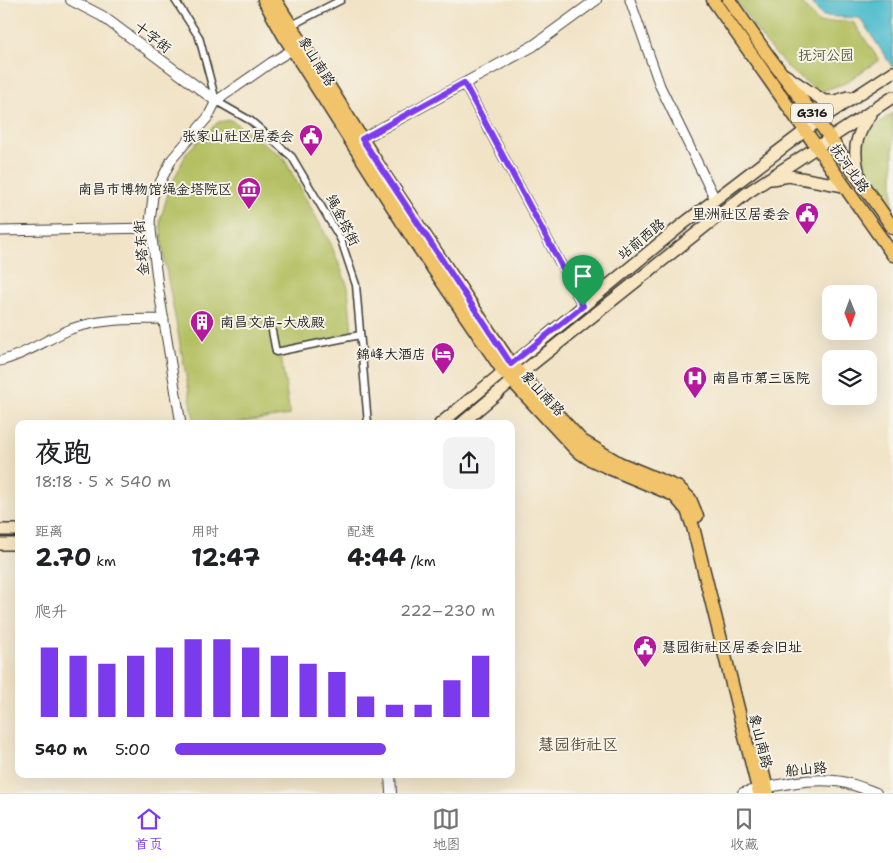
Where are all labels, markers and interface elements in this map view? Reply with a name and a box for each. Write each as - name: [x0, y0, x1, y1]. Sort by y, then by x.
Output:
- street label: 十字街: [131, 17, 175, 57]
- street label: 象山南路: [295, 32, 339, 90]
- park label: 抚河公园: [798, 46, 854, 64]
- road number: G316: [791, 104, 833, 122]
- public building icon: 张家山社区居委会: [298, 123, 324, 157]
- place label: 张家山社区居委会: [182, 127, 294, 145]
- street label: 抚河北路: [827, 140, 873, 196]
- museum icon: 南昌市博物馆绳金塔院区: [236, 176, 262, 210]
- place label: 南昌市博物馆绳金塔院区: [78, 180, 232, 198]
- street label: 绳金塔街: [322, 191, 364, 249]
- public building icon: 里洲社区居委会: [794, 201, 820, 235]
- place label: 里洲社区居委会: [692, 205, 790, 223]
- street label: 站前西路: [614, 214, 668, 264]
- street label: 金塔东街: [130, 219, 152, 277]
- pin: [562, 255, 604, 306]
- icon: arrive: [569, 262, 597, 290]
- north arrow: [822, 285, 878, 340]
- map controls: [822, 285, 877, 405]
- building icon: 南昌文庙-大成殿: [189, 309, 215, 343]
- place label: 南昌文庙-大成殿: [220, 313, 325, 331]
- hotel icon: 錦峰大酒店: [430, 341, 456, 375]
- place label: 錦峰大酒店: [356, 345, 426, 363]
- button: layers: [822, 350, 877, 405]
- hospital icon: 南昌市第三医院: [682, 365, 708, 399]
- street label: 象山南路: [517, 366, 569, 420]
- place label: 南昌市第三医院: [712, 369, 810, 387]
- text: 夜跑: [35, 433, 91, 471]
- button: share: [443, 437, 495, 489]
- text: 18:18 · 5 × 540 m: [35, 471, 171, 492]
- text: 距离: [35, 522, 63, 540]
- text: 用时: [191, 522, 219, 540]
- text: 配速: [347, 522, 375, 540]
- text: 2.70: [35, 540, 92, 574]
- text: 12:47: [191, 540, 260, 574]
- text: 4:44: [347, 540, 406, 574]
- text: km: [92, 552, 116, 570]
- text: /km: [406, 552, 436, 570]
- text: 222–230 m: [400, 600, 495, 621]
- text: 爬升: [35, 601, 67, 622]
- public building icon: 慧园街社区居委会旧址: [632, 634, 658, 668]
- place label: 慧园街社区居委会旧址: [662, 638, 802, 656]
- street label: 象山南路: [745, 712, 777, 770]
- district label: 慧园街社区: [538, 734, 618, 755]
- text: 540 m: [35, 739, 87, 760]
- text: 5:00: [115, 739, 150, 760]
- street label: 船山路: [784, 758, 828, 780]
- tab: 首页: [135, 805, 163, 853]
- tab: 地图: [432, 805, 460, 853]
- tab: 收藏: [730, 805, 758, 853]

